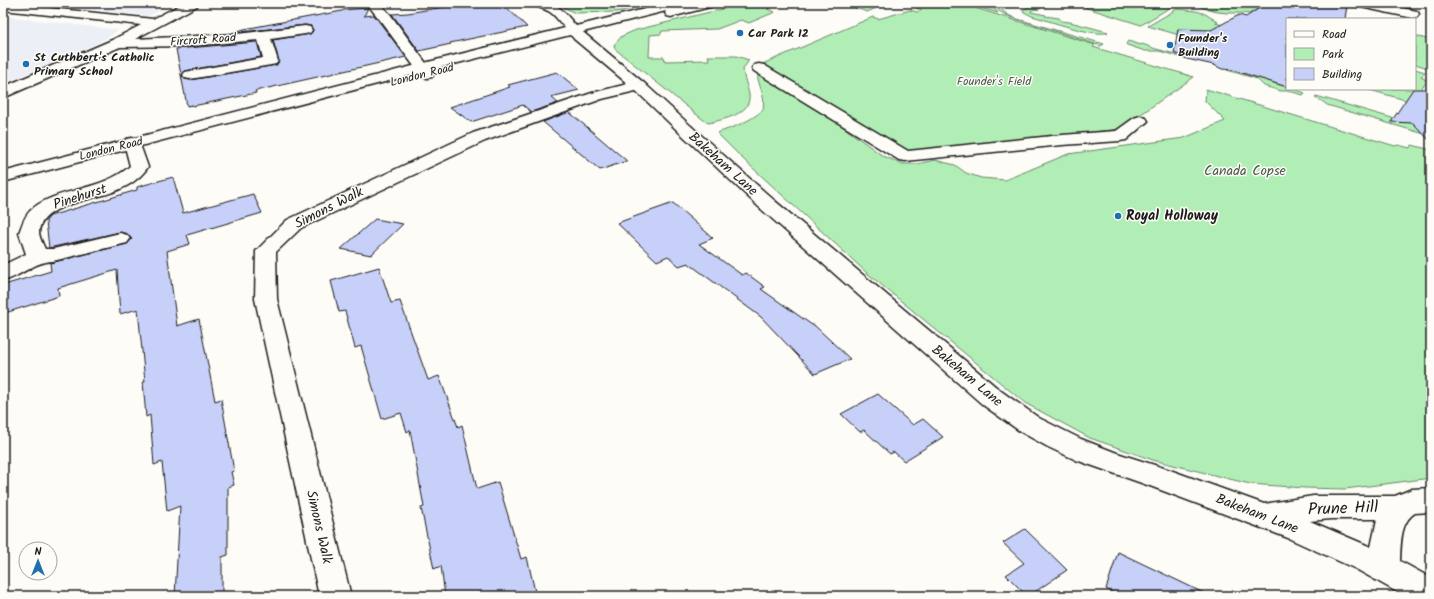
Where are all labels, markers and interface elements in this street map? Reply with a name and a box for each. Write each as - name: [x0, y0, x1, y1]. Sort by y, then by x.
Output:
- legend: [1286, 18, 1416, 90]
- place label: Car Park 12: [748, 24, 809, 43]
- text: Road: [1322, 25, 1347, 44]
- street label: Fircroft Road: [169, 28, 238, 52]
- marker: Car Park 12: [735, 28, 745, 38]
- place label: Founder's Building: [1178, 29, 1228, 62]
- marker: Founder's Building: [1165, 40, 1175, 50]
- text: Park: [1322, 45, 1344, 64]
- place label: St Cuthbert's Catholic Primary School: [34, 48, 155, 81]
- street label: London Road: [388, 58, 457, 92]
- marker: St Cuthbert's Catholic Primary School: [21, 59, 31, 69]
- text: Building: [1322, 65, 1362, 84]
- park label: Founder's Field: [957, 72, 1032, 91]
- street label: Bakeham Lane: [683, 127, 763, 202]
- street label: London Road: [77, 132, 146, 166]
- park label: Canada Copse: [1204, 160, 1287, 182]
- street label: Pinehurst: [50, 178, 110, 216]
- street label: Simons Walk: [291, 181, 368, 235]
- place label: Royal Holloway: [1126, 205, 1219, 227]
- marker: Royal Holloway: [1113, 211, 1123, 221]
- street label: Bakeham Lane: [927, 340, 1008, 413]
- street label: Simons Walk: [300, 488, 338, 566]
- street label: Bakeham Lane: [1212, 488, 1302, 540]
- street label: Prune Hill: [1307, 494, 1379, 524]
- north arrow: [18, 541, 58, 581]
- text: N: [35, 543, 42, 561]

